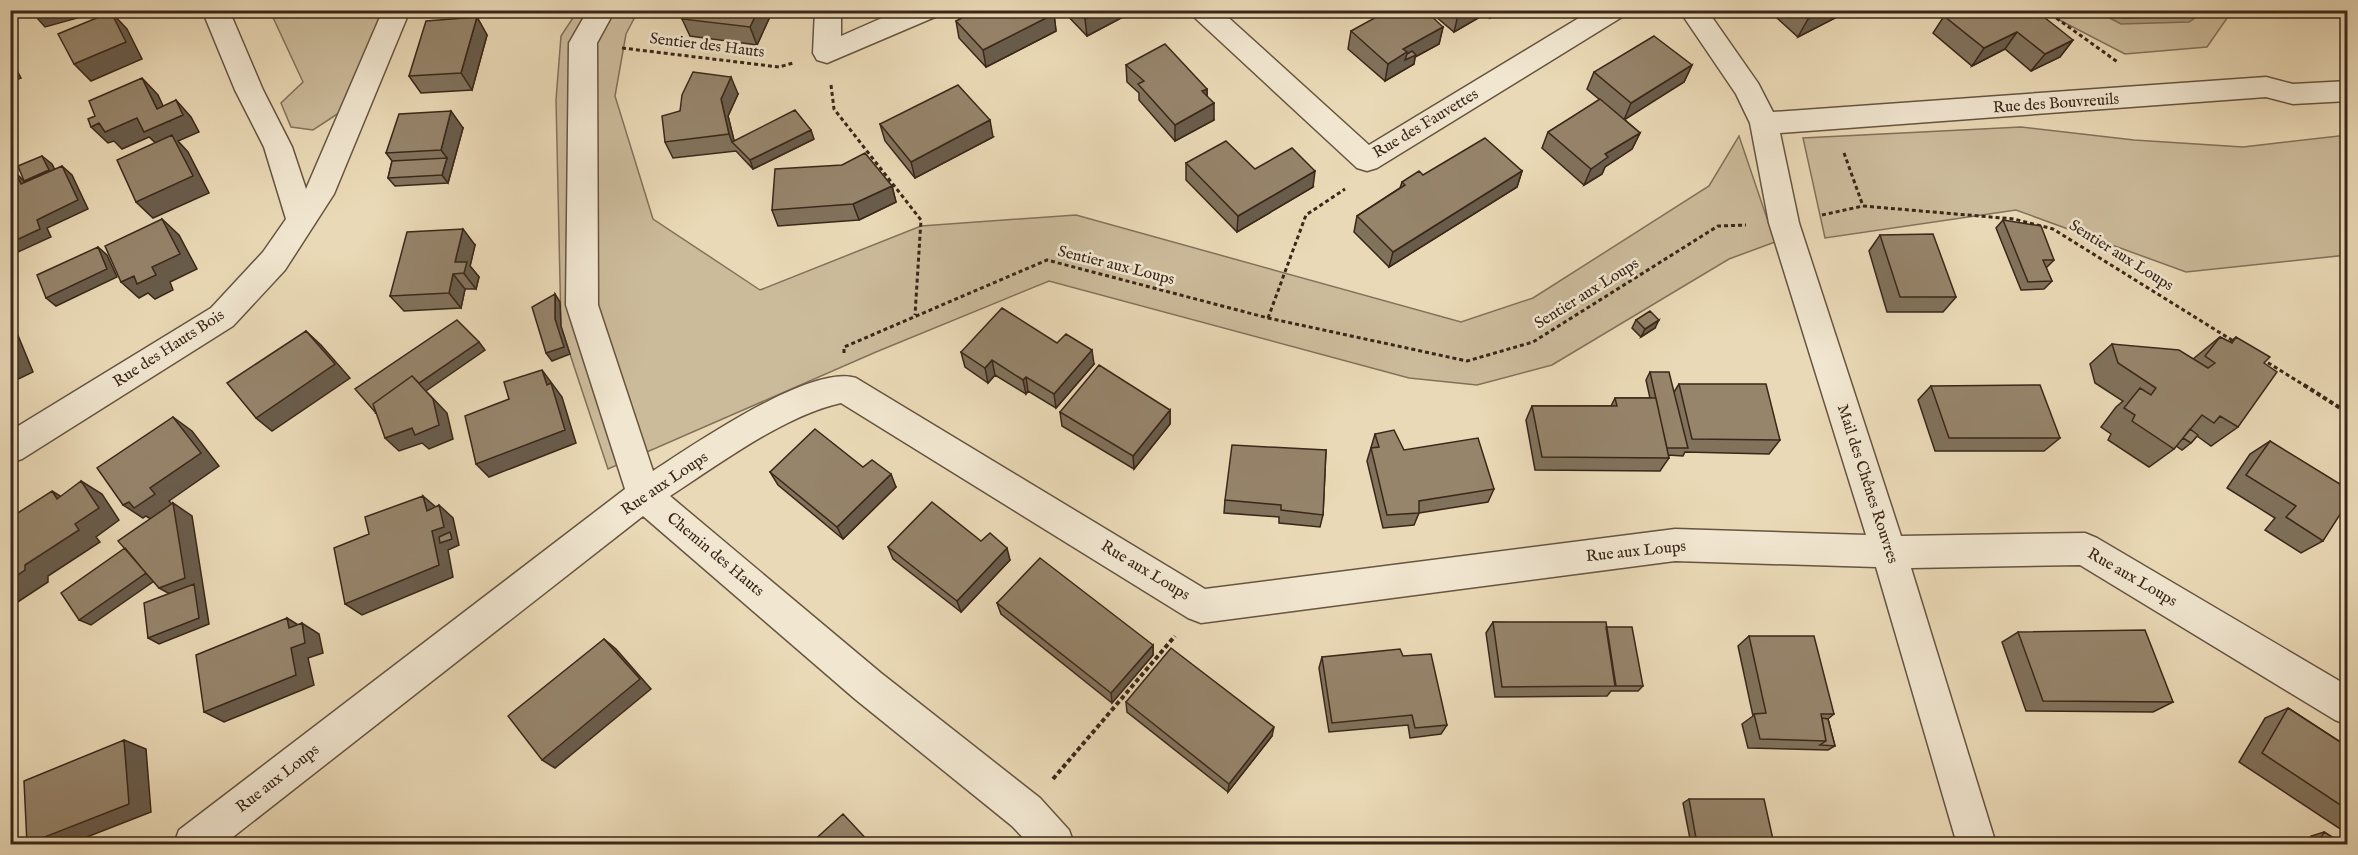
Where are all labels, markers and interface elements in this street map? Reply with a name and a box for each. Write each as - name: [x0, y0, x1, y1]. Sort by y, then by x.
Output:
- street label: Sentier des Hauts: [648, 29, 766, 63]
- street label: Rue des Fauvettes: [1370, 84, 1483, 163]
- street label: Rue des Bouvreuils: [1992, 90, 2120, 118]
- street label: Sentier aux Loups: [2065, 216, 2177, 296]
- street label: Sentier aux Loups: [1056, 242, 1177, 290]
- street label: Sentier aux Loups: [1531, 254, 1643, 334]
- street label: Rue des Hauts Bois: [110, 305, 229, 392]
- street label: Mail des Chênes Rouvres: [1832, 402, 1902, 567]
- street label: Rue aux Loups: [618, 447, 713, 520]
- street label: Chemin des Hauts: [662, 508, 768, 602]
- street label: Rue aux Loups: [1097, 537, 1194, 606]
- street label: Rue aux Loups: [1585, 537, 1687, 567]
- street label: Rue aux Loups: [2084, 544, 2181, 612]
- street label: Rue aux Loups: [232, 740, 324, 818]

